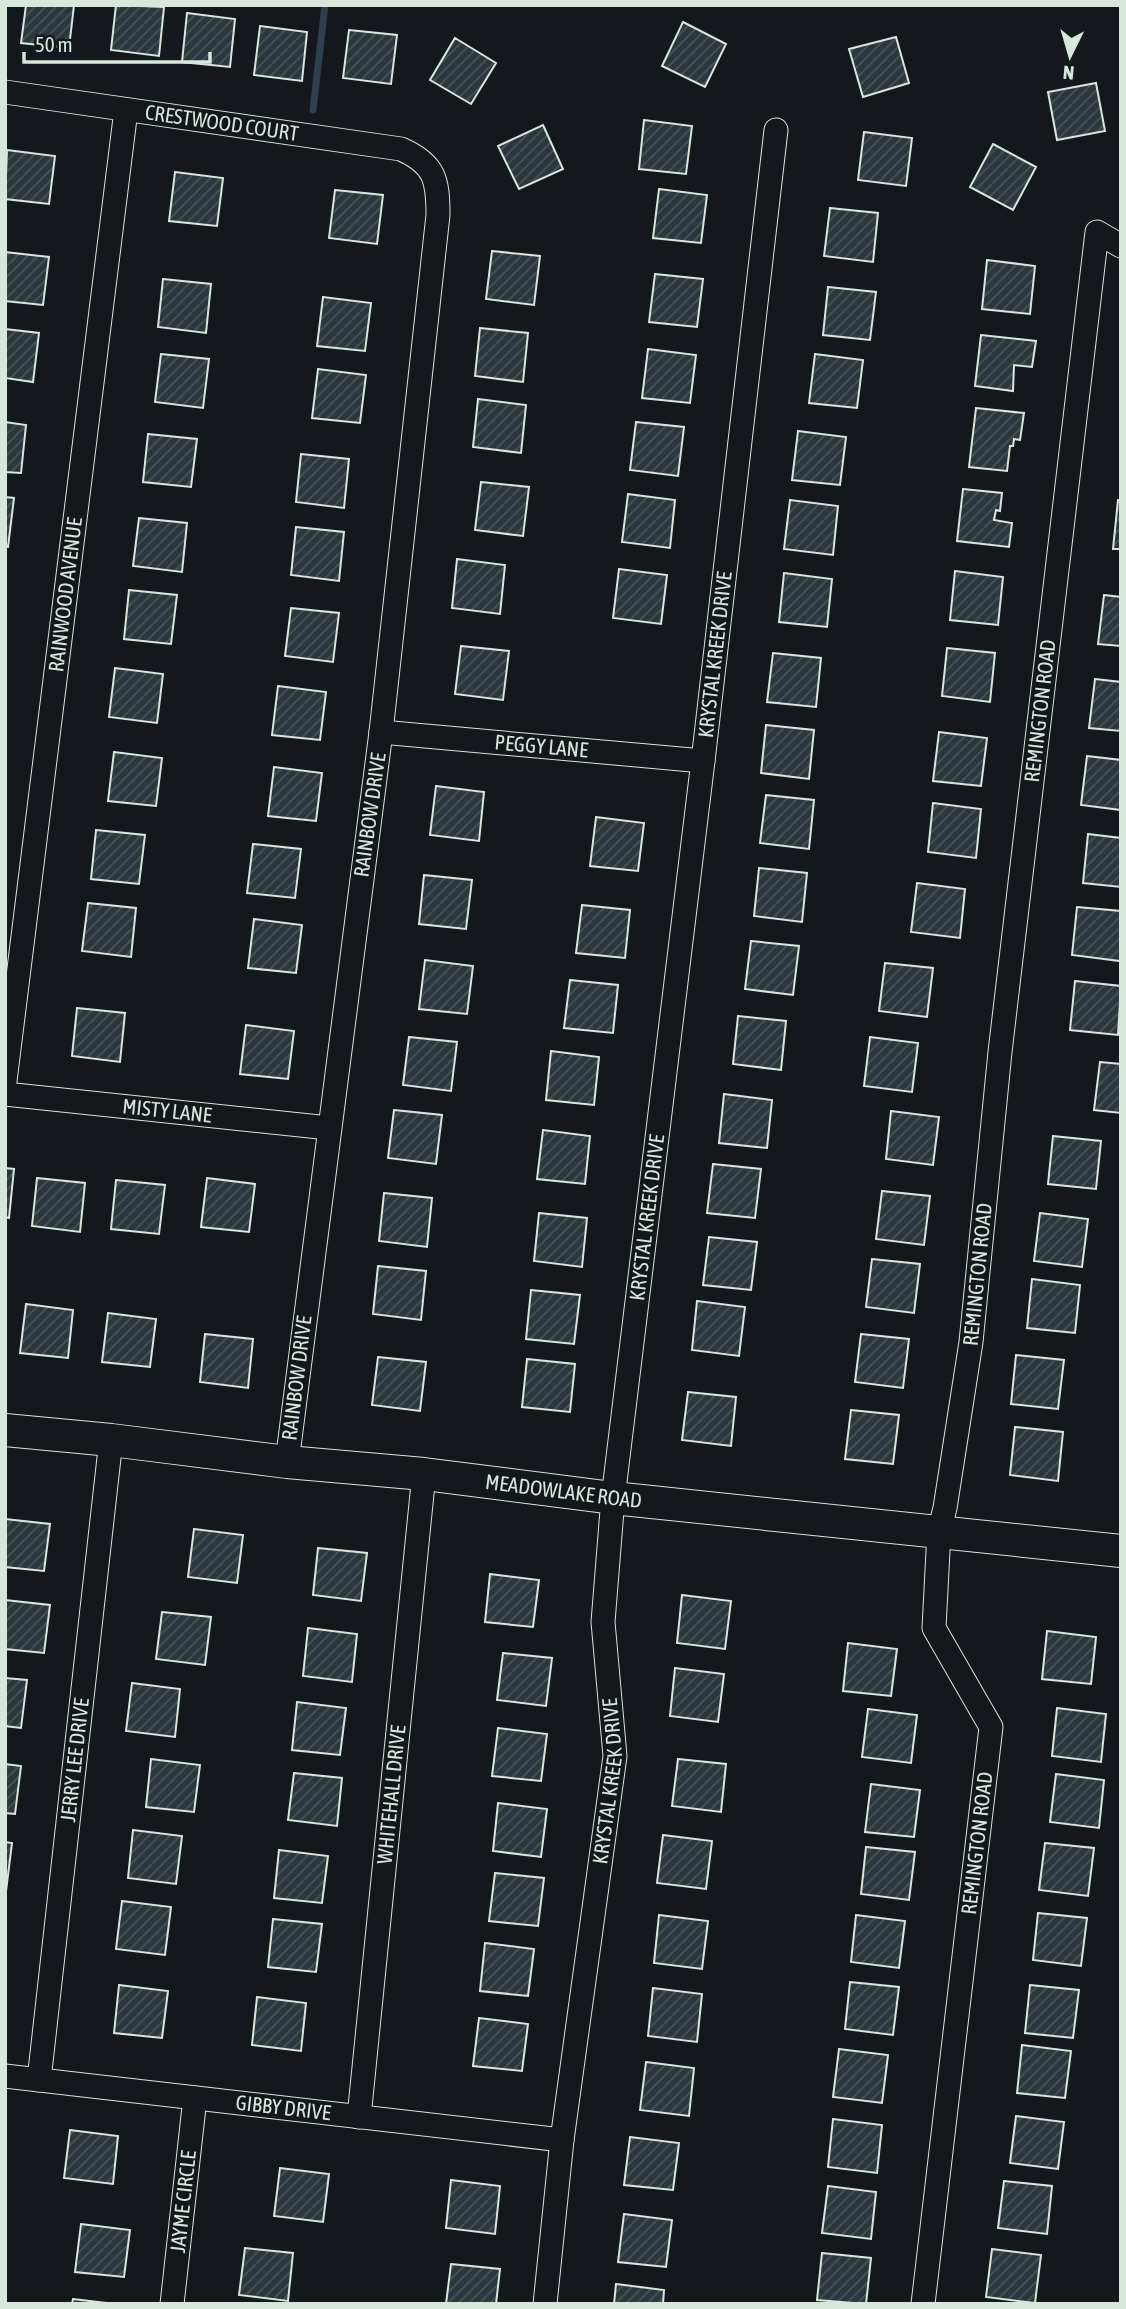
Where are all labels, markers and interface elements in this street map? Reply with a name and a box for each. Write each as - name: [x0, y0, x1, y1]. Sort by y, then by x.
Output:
- scale bar: [24, 21, 210, 65]
- north arrow: [1035, 21, 1105, 91]
- text: 50 m: [35, 32, 73, 56]
- text: N: [1062, 61, 1075, 84]
- street label: CRESTWOOD COURT: [144, 99, 300, 145]
- street label: RAINWOOD AVENUE: [43, 516, 86, 673]
- street label: KRYSTAL KREEK DRIVE: [693, 570, 736, 739]
- street label: REMINGTON ROAD: [1019, 638, 1060, 783]
- street label: PEGGY LANE: [494, 729, 589, 762]
- street label: RAINBOW DRIVE: [348, 751, 390, 879]
- street label: MISTY LANE: [121, 1093, 213, 1127]
- street label: KRYSTAL KREEK DRIVE: [624, 1133, 668, 1302]
- street label: REMINGTON ROAD: [958, 1202, 996, 1347]
- street label: RAINBOW DRIVE: [276, 1314, 316, 1442]
- street label: MEADOWLAKE ROAD: [484, 1469, 643, 1512]
- street label: JERRY LEE DRIVE: [55, 1697, 93, 1823]
- street label: KRYSTAL KREEK DRIVE: [587, 1697, 626, 1866]
- street label: WHITEHALL DRIVE: [372, 1724, 410, 1865]
- street label: REMINGTON ROAD: [956, 1770, 997, 1916]
- street label: GIBBY DRIVE: [234, 2090, 332, 2124]
- street label: JAYME CIRCLE: [165, 2149, 200, 2254]

